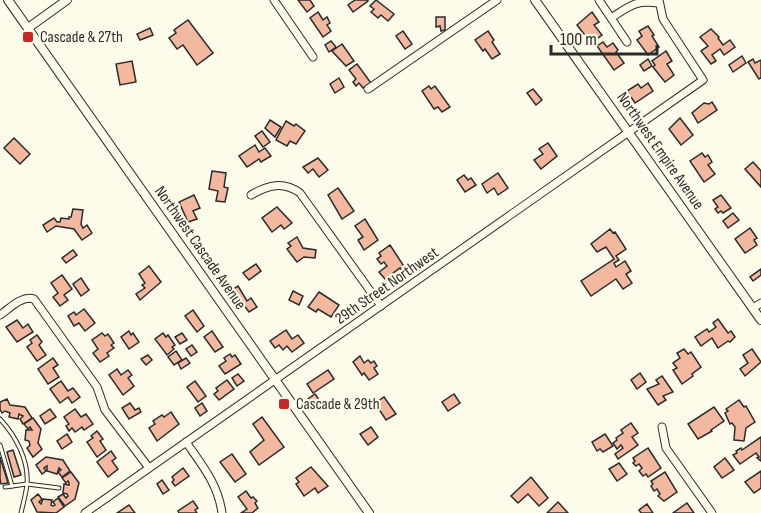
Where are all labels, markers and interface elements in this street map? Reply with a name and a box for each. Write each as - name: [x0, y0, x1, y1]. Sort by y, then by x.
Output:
- scale bar: [551, 18, 658, 56]
- place label: Cascade & 27th: [40, 28, 123, 47]
- text: 100 m: [560, 29, 597, 50]
- marker: Cascade & 27th: [21, 30, 35, 44]
- street label: Northwest Empire Avenue: [612, 89, 708, 213]
- street label: Northwest Cascade Avenue: [150, 183, 250, 313]
- street label: 29th Street Northwest: [332, 243, 442, 329]
- place label: Cascade & 29th: [296, 395, 380, 414]
- marker: Cascade & 29th: [277, 397, 291, 411]

